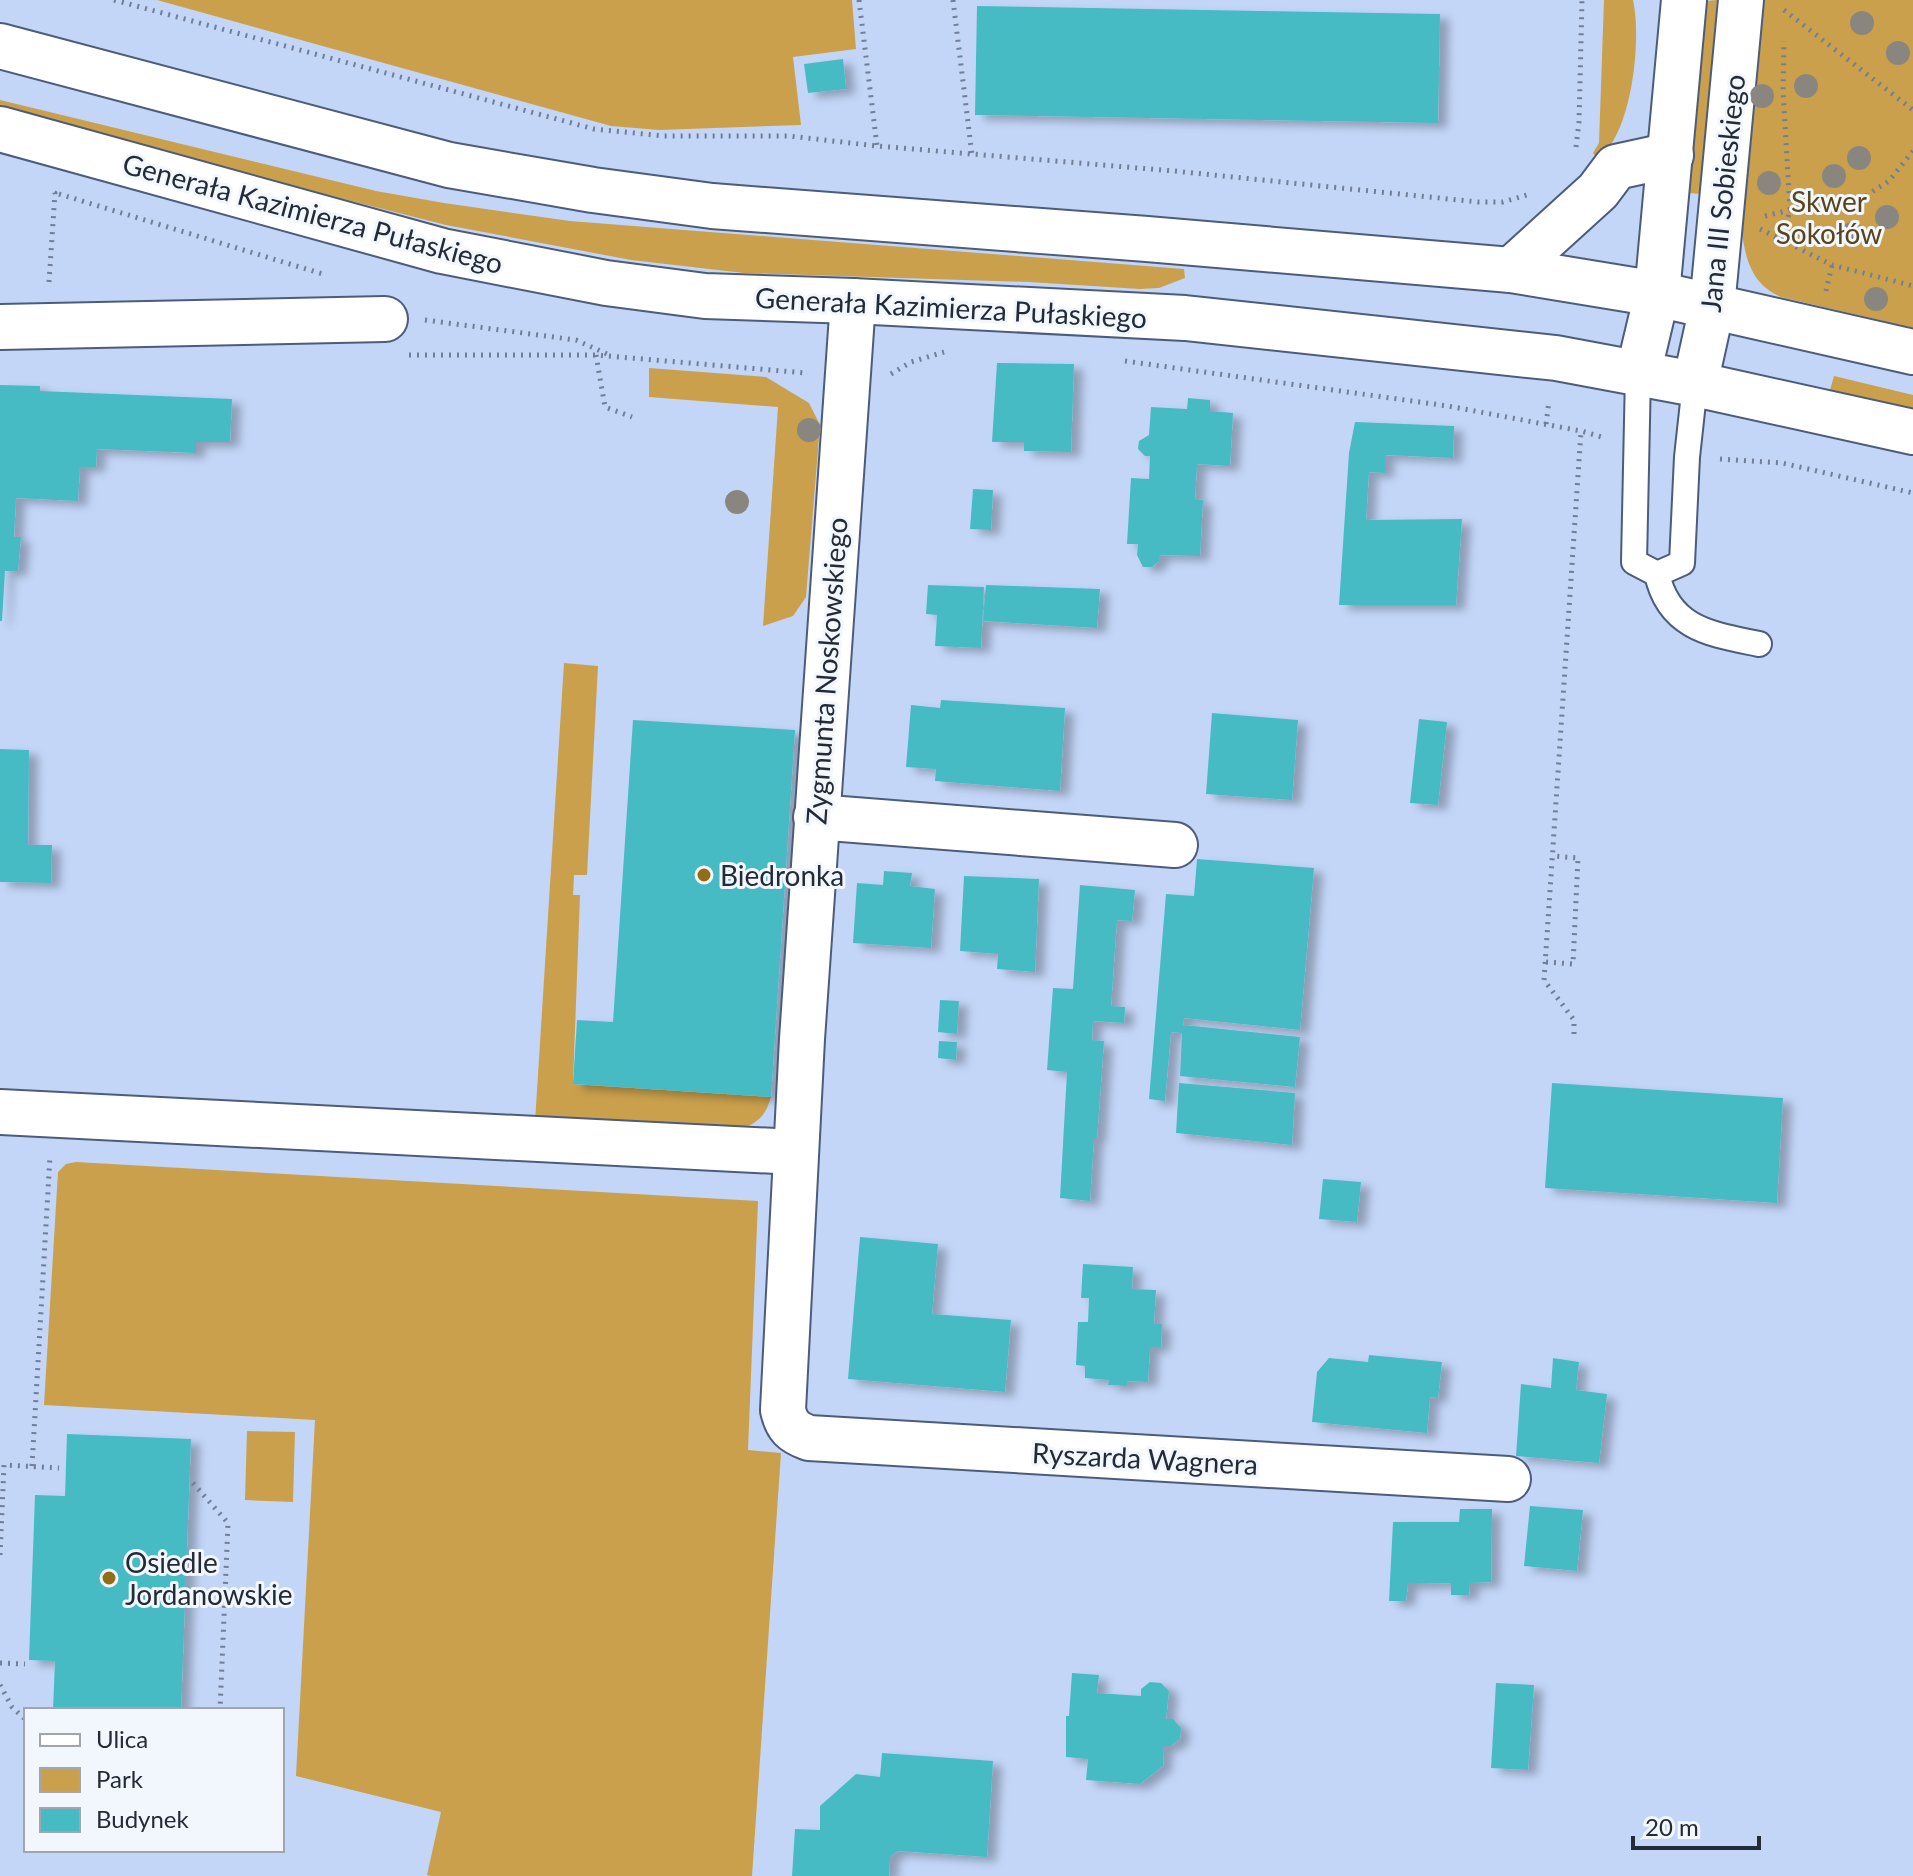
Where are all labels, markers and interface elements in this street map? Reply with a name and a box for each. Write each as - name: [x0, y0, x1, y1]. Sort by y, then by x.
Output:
- street label: Jana III Sobieskiego: [1693, 72, 1751, 314]
- street label: Generała Kazimierza Pułaskiego: [119, 146, 507, 280]
- park label: Skwer Sokołów: [1776, 184, 1882, 250]
- street label: Generała Kazimierza Pułaskiego: [754, 280, 1148, 334]
- street label: Zygmunta Noskowskiego: [798, 516, 854, 826]
- place label: Biedronka: [720, 858, 844, 892]
- marker: Biedronka: [695, 866, 713, 884]
- street label: Ryszarda Wagnera: [1031, 1435, 1259, 1481]
- place label: Osiedle Jordanowskie: [125, 1545, 292, 1611]
- marker: Osiedle Jordanowskie: [100, 1569, 118, 1587]
- legend: [24, 1708, 284, 1852]
- text: Ulica: [96, 1724, 148, 1753]
- text: Park: [96, 1764, 144, 1793]
- scale bar: [1633, 1800, 1759, 1850]
- text: Budynek: [96, 1804, 190, 1833]
- text: 20 m: [1645, 1812, 1699, 1841]

